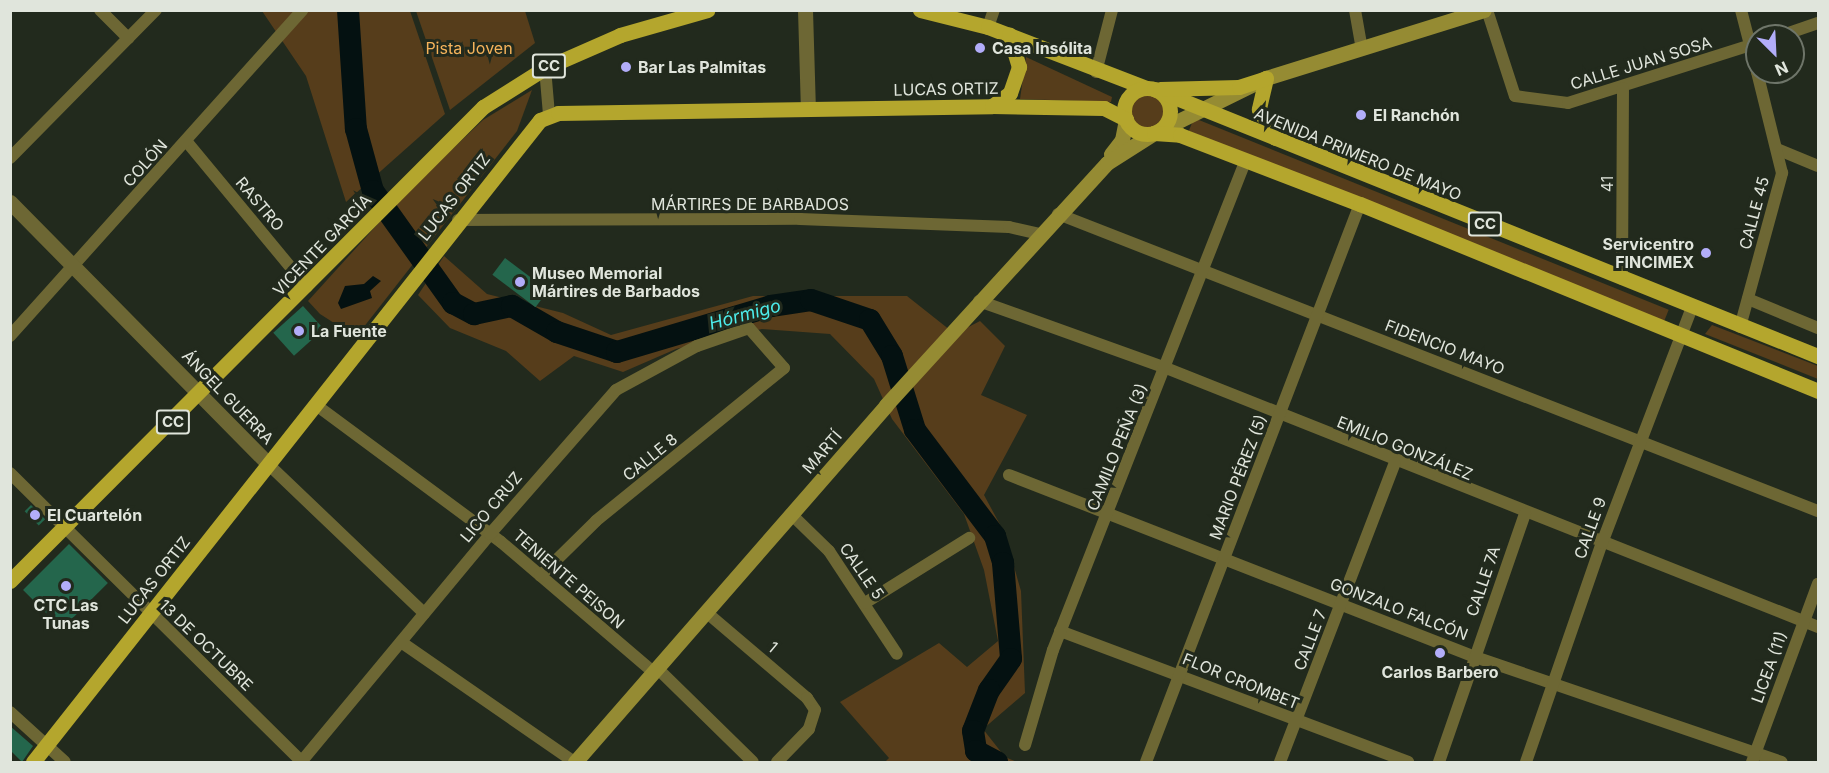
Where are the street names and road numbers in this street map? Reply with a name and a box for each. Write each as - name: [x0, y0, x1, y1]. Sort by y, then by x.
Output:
- street label: CALLE JUAN SOSA: [1568, 32, 1714, 94]
- road number: CC: [531, 54, 567, 78]
- street label: LUCAS ORTIZ: [893, 78, 999, 100]
- street label: AVENIDA PRIMERO DE MAYO: [1252, 104, 1464, 204]
- street label: COLÓN: [119, 135, 171, 191]
- street label: LUCAS ORTIZ: [414, 150, 494, 244]
- street label: RASTRO: [232, 173, 288, 235]
- street label: CALLE 45: [1735, 174, 1773, 252]
- street label: 41: [1597, 176, 1617, 192]
- street label: VICENTE GARCÍA: [269, 190, 375, 300]
- street label: MÁRTIRES DE BARBADOS: [651, 194, 849, 214]
- road number: CC: [1467, 212, 1503, 236]
- street label: FIDENCIO MAYO: [1382, 315, 1508, 379]
- street label: ÁNGEL GUERRA: [178, 346, 278, 448]
- street label: CAMILO PEÑA (3): [1083, 381, 1151, 513]
- road number: CC: [155, 410, 191, 434]
- street label: MARIO PÉREZ (5): [1205, 412, 1271, 542]
- street label: EMILIO GONZÁLEZ: [1334, 412, 1476, 484]
- street label: MARTÍ: [798, 427, 846, 477]
- street label: CALLE 8: [619, 429, 681, 485]
- street label: LICO CRUZ: [456, 468, 526, 546]
- street label: CALLE 9: [1570, 494, 1610, 562]
- street label: TENIENTE PEISON: [509, 525, 629, 633]
- street label: LUCAS ORTIZ: [114, 533, 194, 627]
- street label: CALLE 5: [836, 539, 888, 603]
- street label: CALLE 7A: [1462, 543, 1504, 619]
- street label: GONZALO FALCÓN: [1327, 574, 1471, 644]
- street label: 13 DE OCTUBRE: [155, 595, 257, 695]
- street label: CALLE 7: [1290, 607, 1330, 673]
- street label: LICEA (11): [1747, 629, 1791, 705]
- street label: 1: [764, 638, 782, 656]
- street label: FLOR CROMBET: [1180, 649, 1302, 713]

